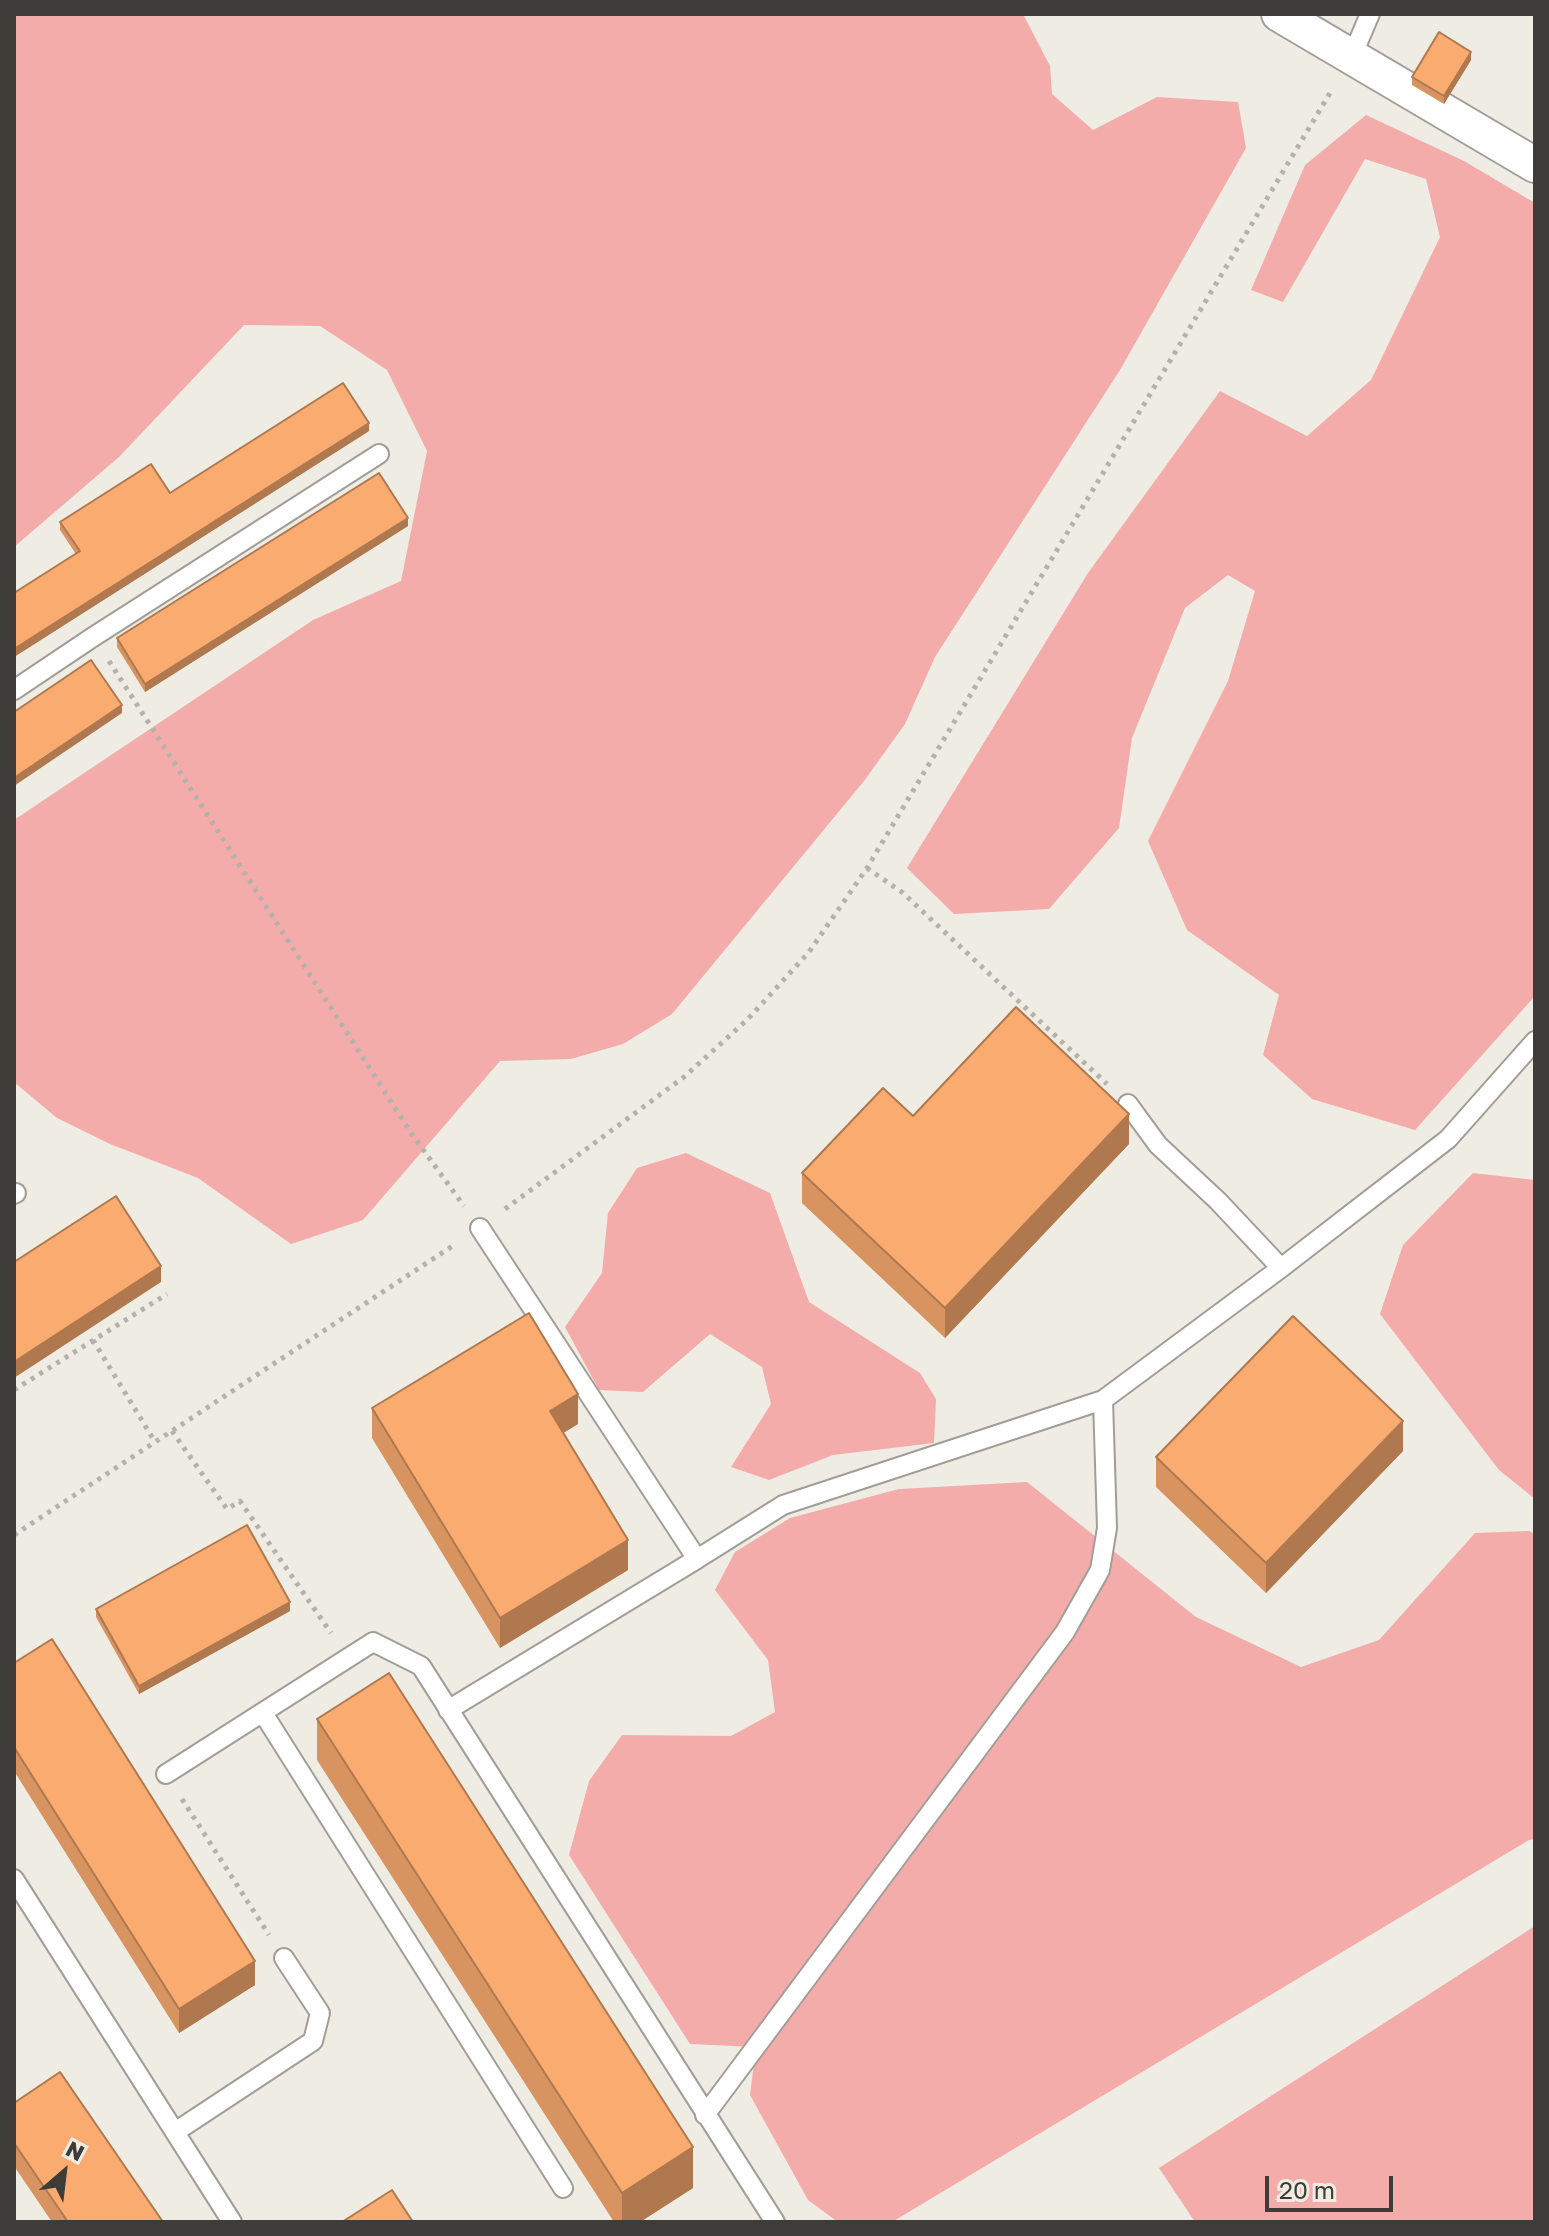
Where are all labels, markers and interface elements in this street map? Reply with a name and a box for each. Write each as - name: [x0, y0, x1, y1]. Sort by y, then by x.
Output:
- north arrow: [24, 2132, 104, 2212]
- text: N: [62, 2135, 89, 2166]
- scale bar: [1269, 2160, 1397, 2210]
- text: 20 m: [1279, 2175, 1335, 2204]

